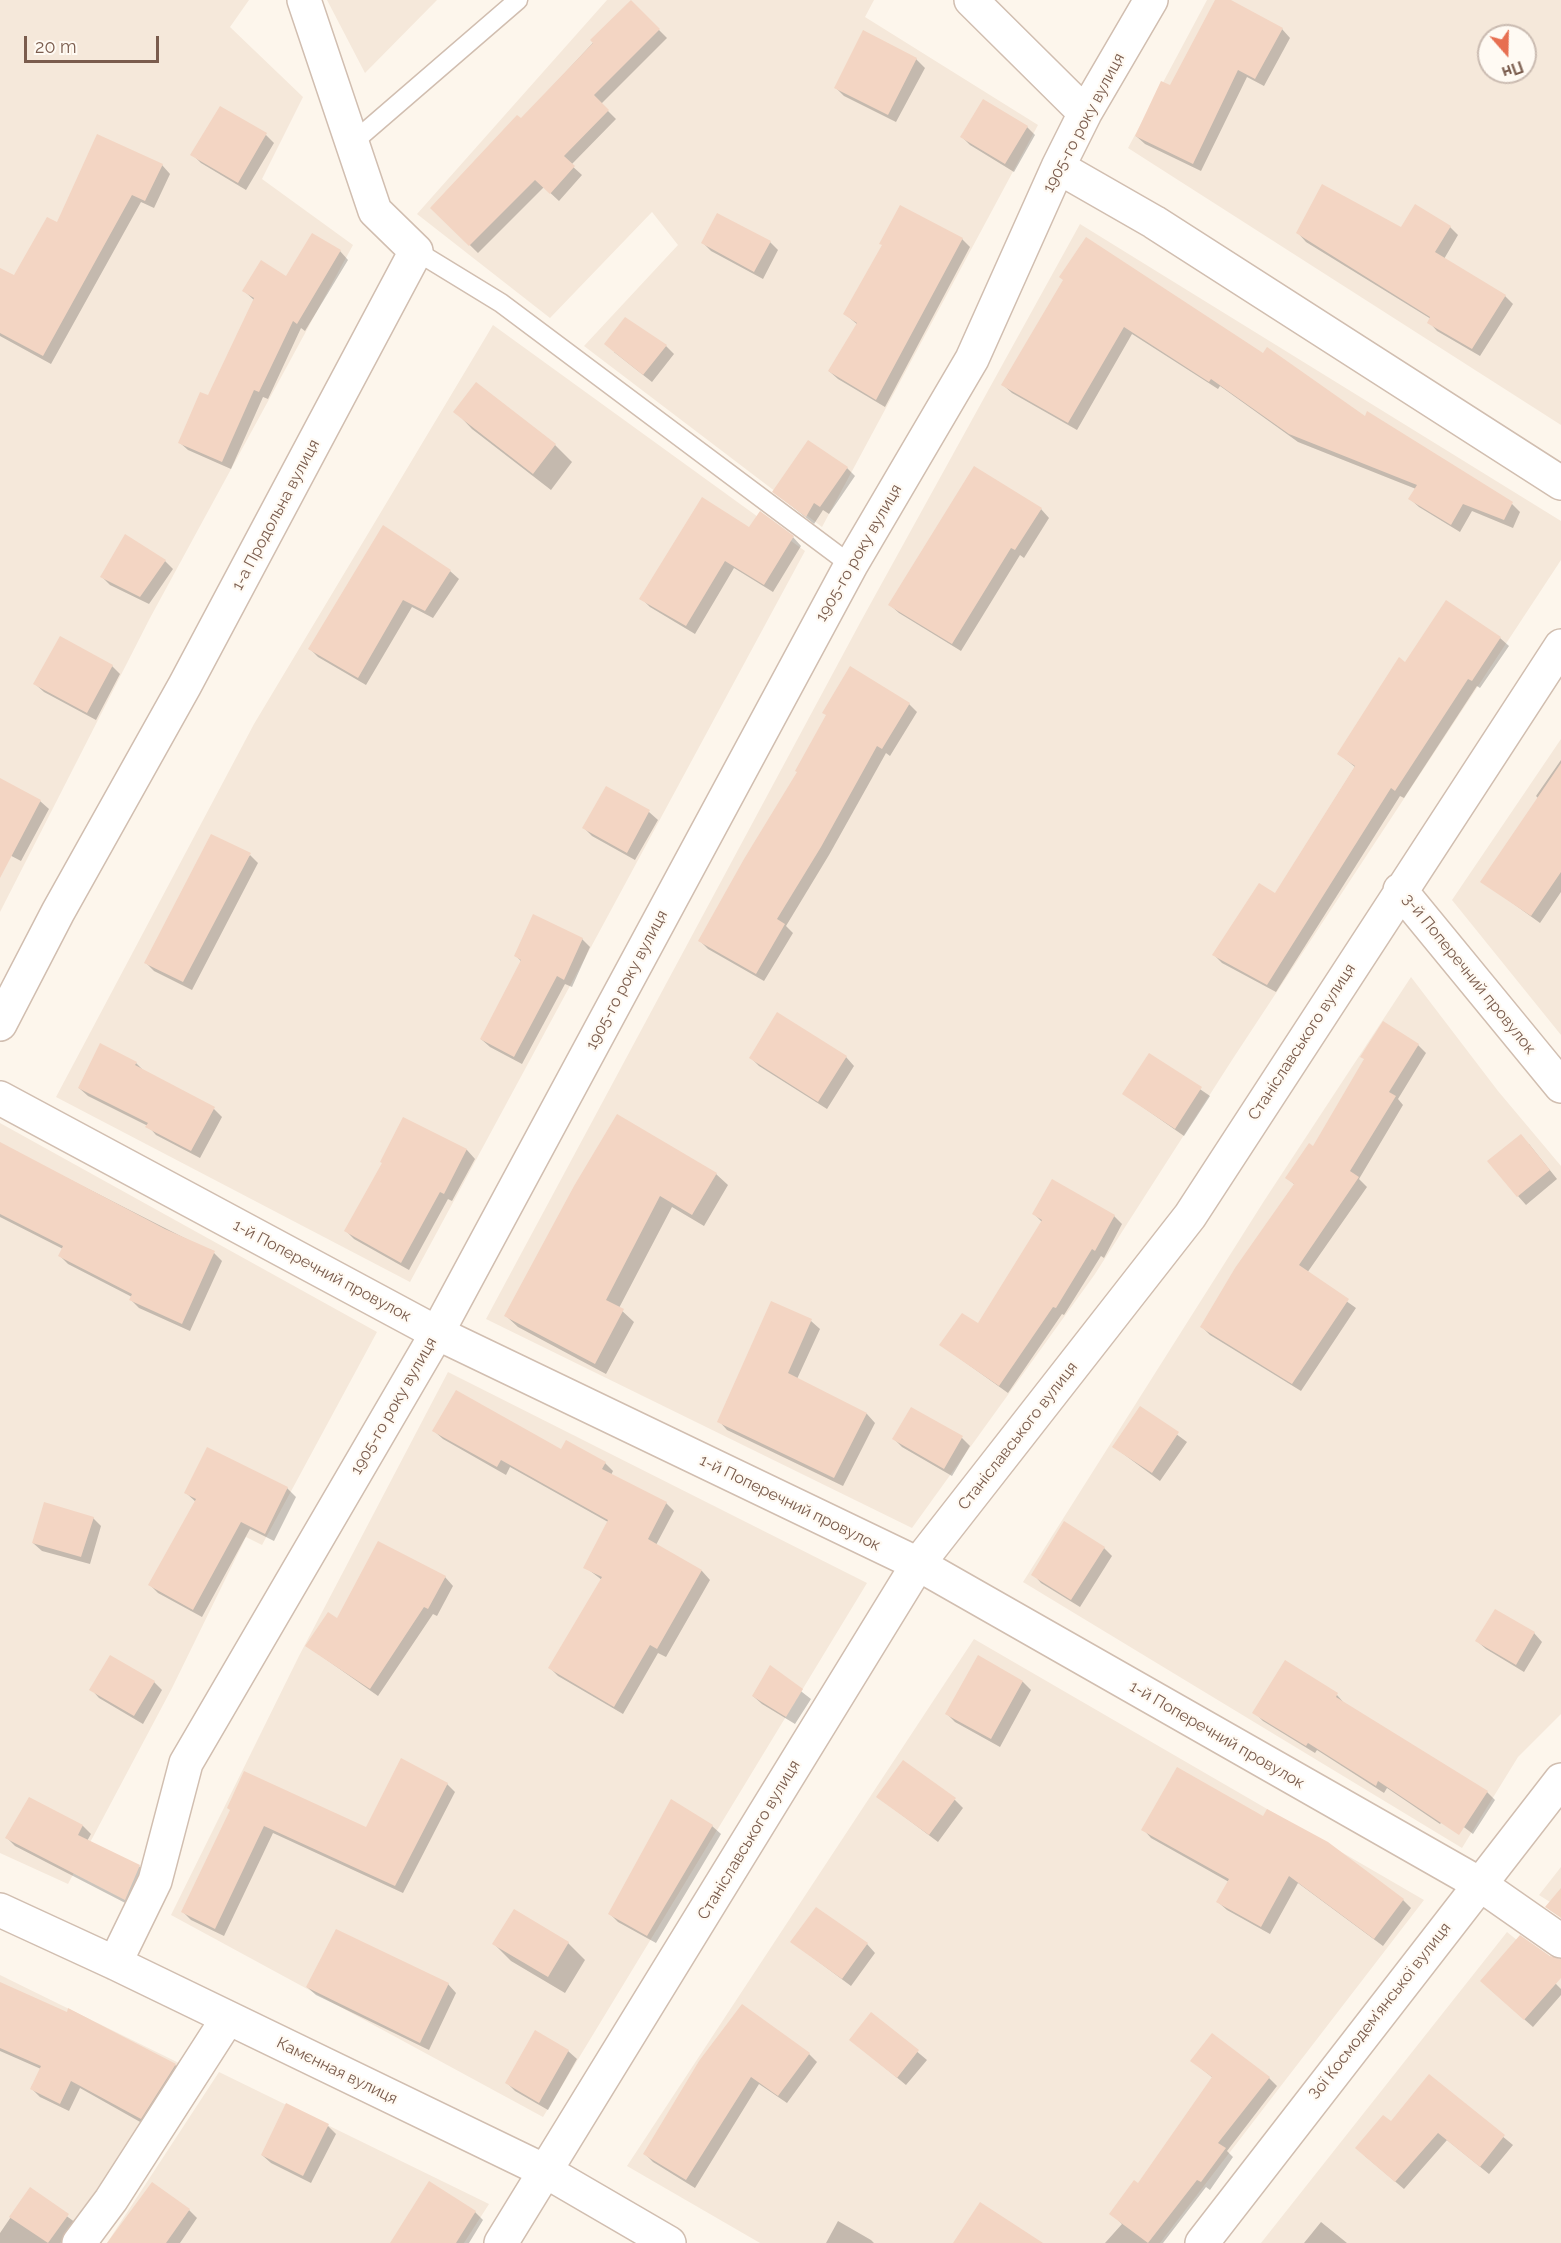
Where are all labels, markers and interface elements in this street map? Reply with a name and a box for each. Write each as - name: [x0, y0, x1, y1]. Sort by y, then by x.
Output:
- scale bar: [27, 24, 162, 62]
- north arrow: [1477, 24, 1537, 84]
- text: 20 m: [35, 36, 77, 57]
- street label: 1905-го року вулиця: [1039, 50, 1129, 196]
- text: Пн: [1499, 57, 1526, 82]
- street label: 1-а Продольна вулиця: [228, 436, 324, 594]
- street label: 1905-го року вулиця: [812, 481, 906, 625]
- street label: 3-й Поперечний провулок: [1398, 890, 1540, 1058]
- street label: 1905-го року вулиця: [582, 907, 672, 1053]
- street label: Станіславського вулиця: [1244, 960, 1360, 1124]
- street label: 1-й Поперечний провулок: [230, 1216, 414, 1326]
- street label: 1905-го року вулиця: [347, 1334, 441, 1478]
- street label: Станіславського вулиця: [954, 1358, 1082, 1514]
- street label: 1-й Поперечний провулок: [696, 1451, 884, 1555]
- street label: 1-й Поперечний провулок: [1126, 1677, 1308, 1793]
- street label: Станіславського вулиця: [694, 1757, 804, 1923]
- street label: Зої Космодем’янської вулиця: [1305, 1919, 1455, 2103]
- street label: Камєнная вулиця: [273, 2033, 401, 2109]

